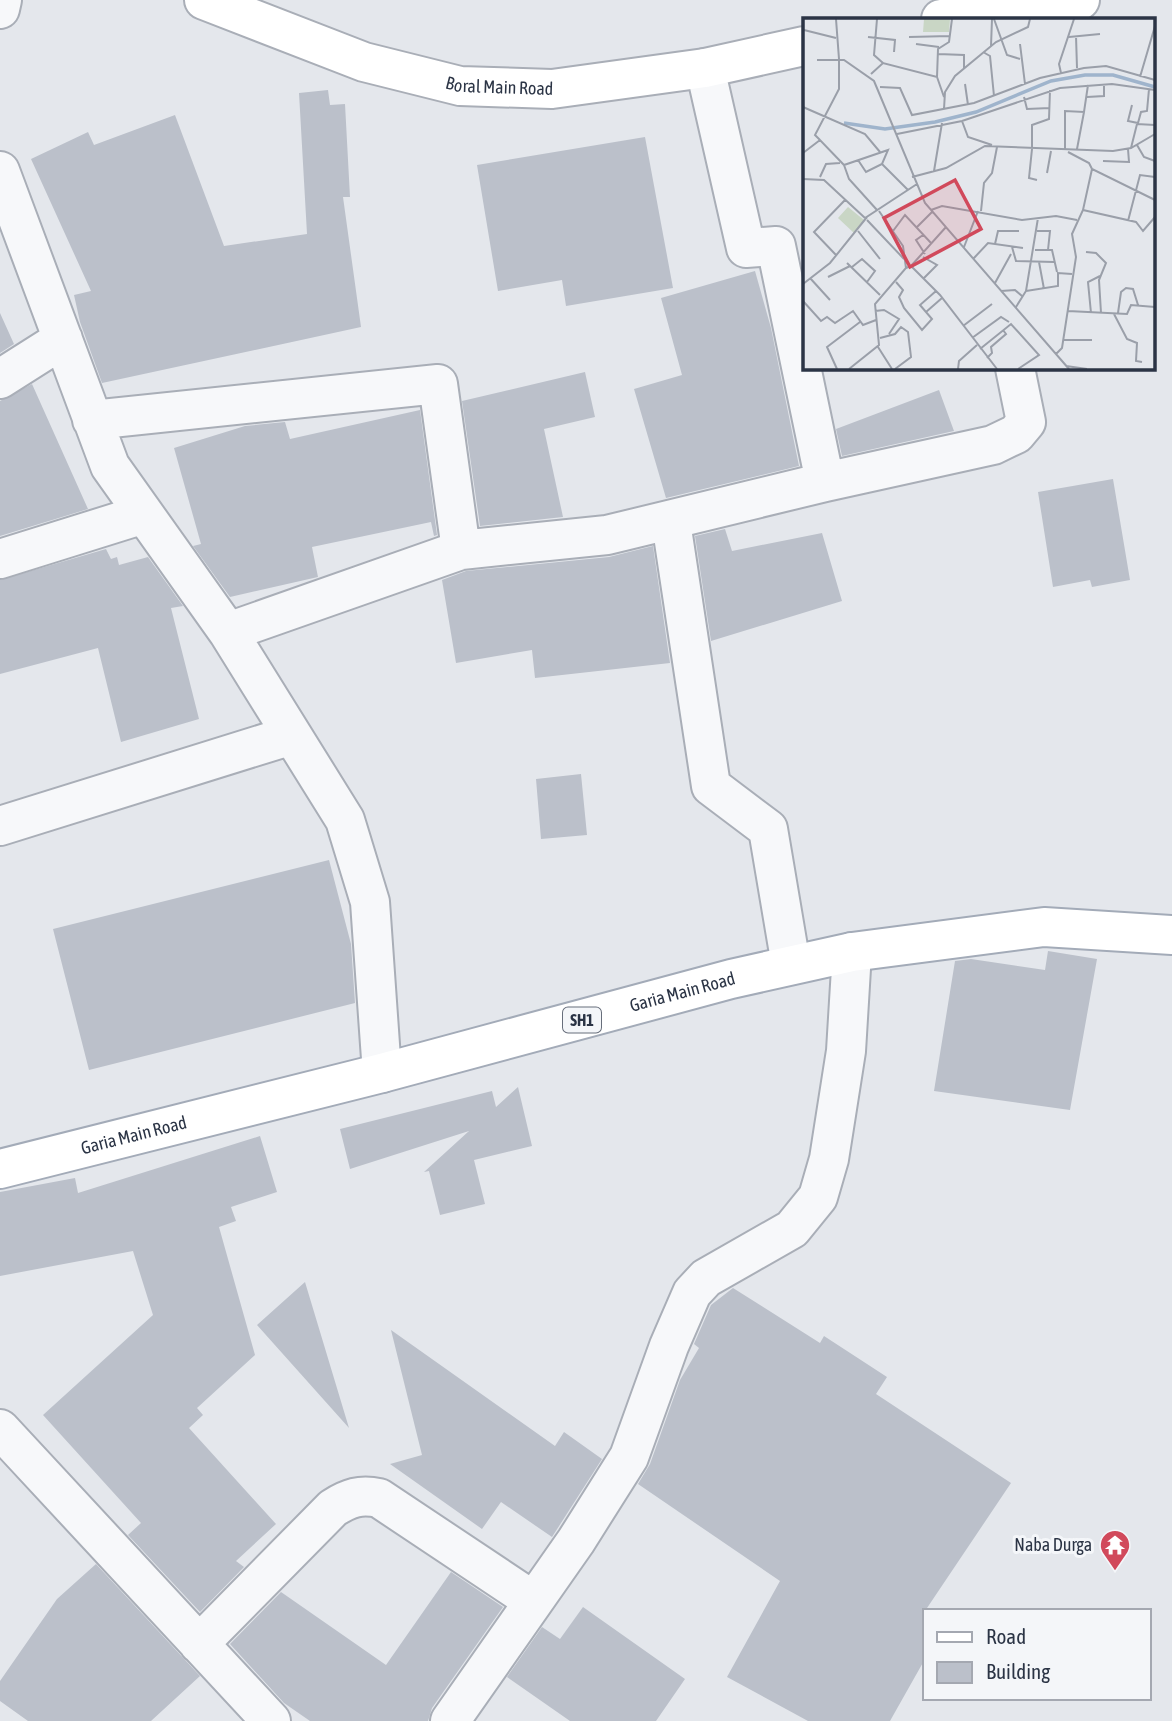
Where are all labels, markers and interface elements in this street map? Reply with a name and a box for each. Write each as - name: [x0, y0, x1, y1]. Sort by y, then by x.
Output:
- inset map: [803, 18, 1154, 369]
- street label: Boral Main Road: [444, 72, 554, 99]
- street label: Garia Main Road: [627, 967, 737, 1016]
- road number: SH1: [563, 1008, 601, 1032]
- street label: Garia Main Road: [79, 1111, 189, 1158]
- temple icon: Naba Durga: [1098, 1528, 1132, 1572]
- place label: Naba Durga: [1014, 1534, 1092, 1555]
- legend: [923, 1609, 1151, 1700]
- text: Road: [986, 1624, 1026, 1648]
- text: Building: [986, 1659, 1050, 1683]

